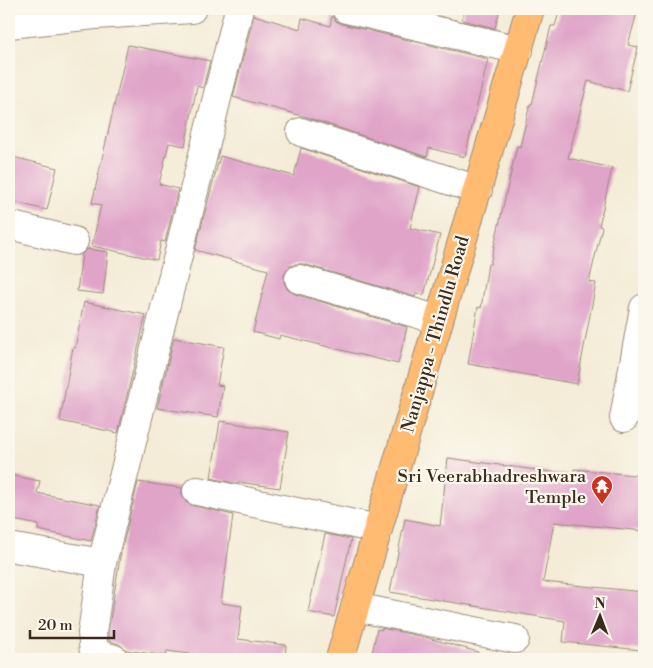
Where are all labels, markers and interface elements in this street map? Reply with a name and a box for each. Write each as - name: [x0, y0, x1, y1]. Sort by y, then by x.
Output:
- street label: Nanjappa - Thindlu Road: [396, 232, 475, 435]
- place label: Sri Veerabhadreshwara Temple: [398, 465, 587, 509]
- temple icon: Sri Veerabhadreshwara Temple: [590, 474, 614, 505]
- north arrow: [576, 590, 626, 640]
- text: N: [595, 595, 606, 613]
- scale bar: [30, 608, 114, 640]
- text: 20 m: [38, 616, 73, 635]

